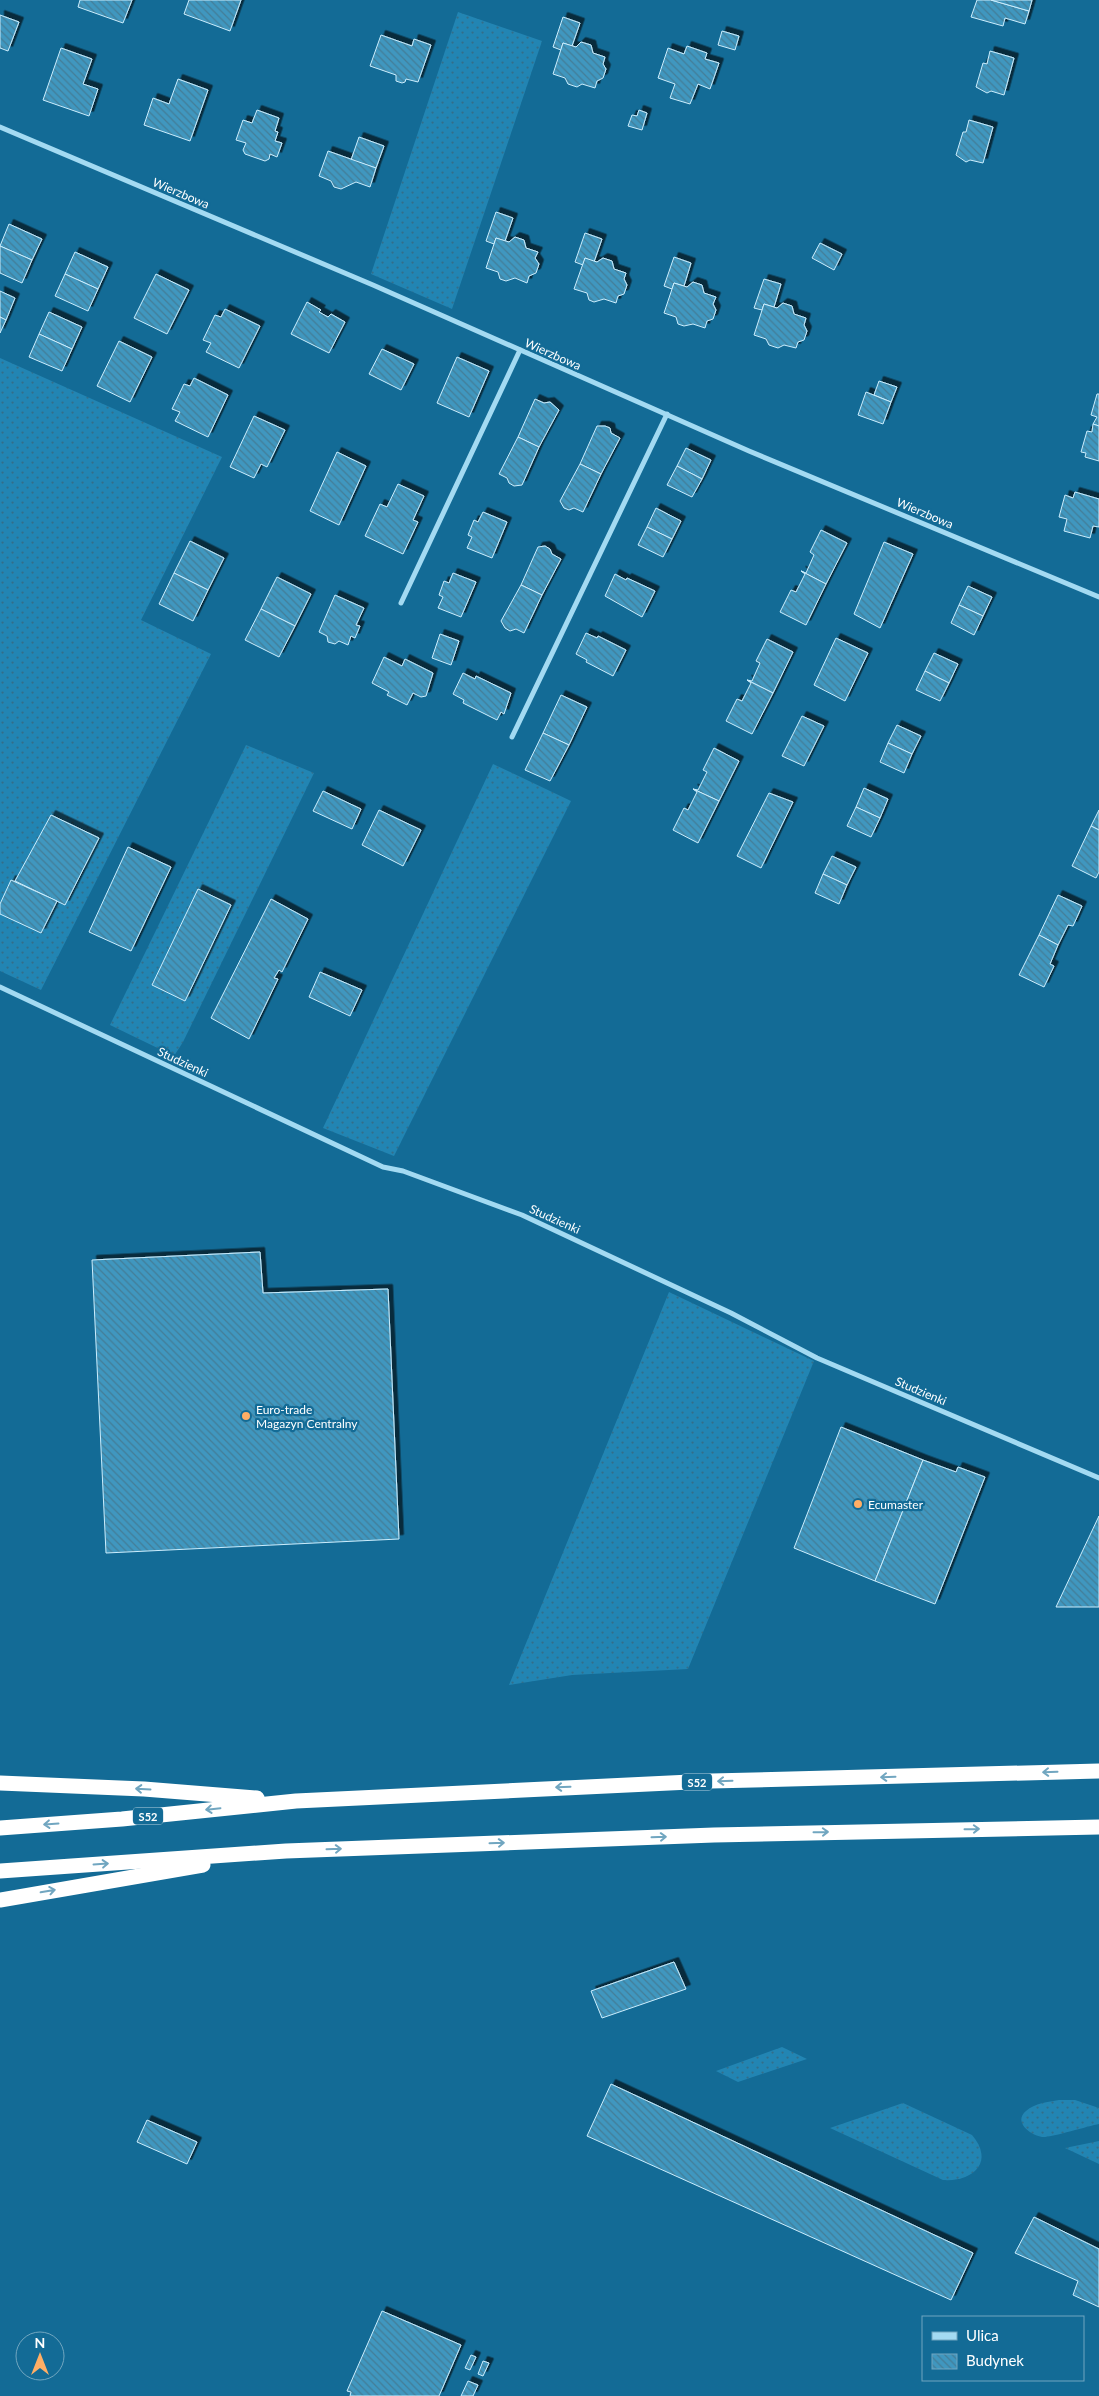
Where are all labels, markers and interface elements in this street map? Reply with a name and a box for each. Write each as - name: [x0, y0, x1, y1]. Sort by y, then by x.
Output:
- street label: Wierzbowa: [150, 174, 212, 212]
- street label: Wierzbowa: [522, 335, 584, 373]
- street label: Wierzbowa: [894, 494, 956, 532]
- street label: Studzienki: [155, 1044, 211, 1080]
- street label: Studzienki: [527, 1201, 583, 1237]
- street label: Studzienki: [893, 1373, 949, 1409]
- place label: Euro-trade Magazyn Centralny: [256, 1402, 358, 1431]
- marker: Euro-trade Magazyn Centralny: [240, 1410, 252, 1422]
- place label: Ecumaster: [868, 1497, 924, 1512]
- marker: Ecumaster: [852, 1498, 864, 1510]
- one-way arrow: [1043, 1768, 1059, 1777]
- one-way arrow: [880, 1772, 896, 1781]
- road number: S52: [682, 1774, 712, 1790]
- one-way arrow: [718, 1776, 734, 1786]
- one-way arrow: [555, 1783, 571, 1792]
- one-way arrow: [135, 1784, 151, 1793]
- one-way arrow: [205, 1805, 221, 1814]
- road number: S52: [133, 1808, 163, 1824]
- one-way arrow: [43, 1820, 59, 1829]
- one-way arrow: [964, 1824, 980, 1834]
- one-way arrow: [813, 1827, 829, 1837]
- one-way arrow: [650, 1832, 667, 1842]
- one-way arrow: [488, 1838, 504, 1848]
- one-way arrow: [326, 1844, 342, 1854]
- one-way arrow: [93, 1859, 109, 1868]
- one-way arrow: [40, 1886, 56, 1896]
- legend: [922, 2316, 1084, 2381]
- text: Ulica: [966, 2326, 999, 2344]
- north arrow: [15, 2331, 65, 2381]
- text: N: [35, 2334, 45, 2351]
- text: Budynek: [966, 2351, 1024, 2369]

